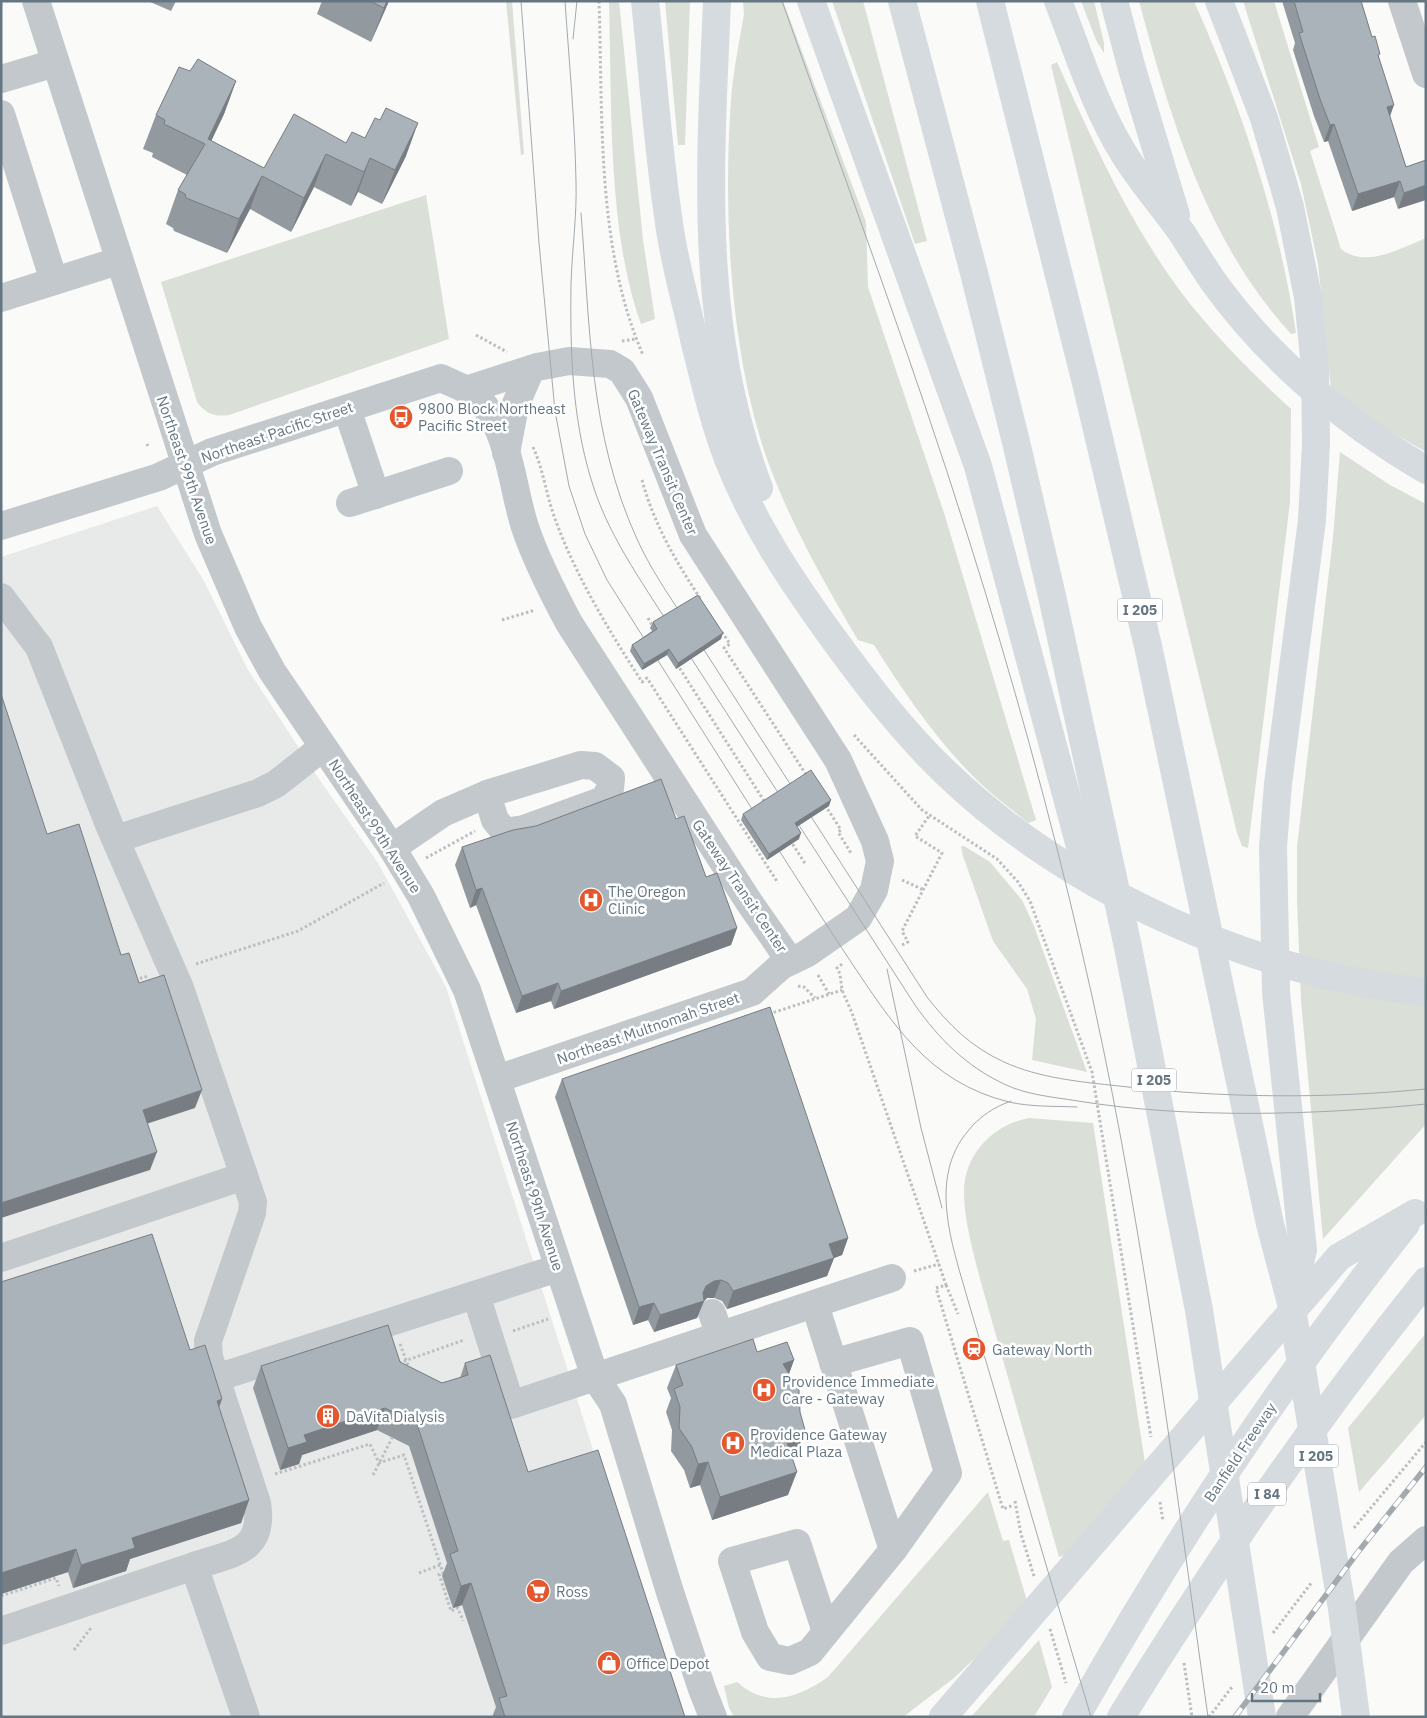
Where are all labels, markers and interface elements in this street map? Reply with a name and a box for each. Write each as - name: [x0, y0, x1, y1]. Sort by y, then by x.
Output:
- street label: Gateway Transit Center: [624, 386, 703, 538]
- street label: Northeast 99th Avenue: [153, 393, 221, 547]
- street label: Northeast Pacific Street: [198, 397, 356, 467]
- place label: 9800 Block Northeast Pacific Street: [418, 399, 566, 435]
- bus stop icon: 9800 Block Northeast Pacific Street: [388, 404, 414, 430]
- road number: I 205: [1118, 598, 1162, 622]
- street label: Northeast 99th Avenue: [325, 755, 425, 897]
- street label: Gateway Transit Center: [688, 816, 792, 957]
- place label: The Oregon Clinic: [608, 882, 686, 918]
- hospital icon: The Oregon Clinic: [578, 887, 604, 913]
- street label: Northeast Multnomah Street: [554, 988, 742, 1068]
- road number: I 205: [1132, 1068, 1176, 1092]
- street label: Northeast 99th Avenue: [502, 1119, 568, 1273]
- station icon: Gateway North: [961, 1336, 987, 1362]
- place label: Gateway North: [992, 1340, 1093, 1359]
- place label: Providence Immediate Care - Gateway: [782, 1372, 935, 1408]
- hospital icon: Providence Immediate Care - Gateway: [751, 1377, 777, 1403]
- street label: Banfield Freeway: [1200, 1398, 1281, 1505]
- building icon: DaVita Dialysis: [315, 1403, 341, 1429]
- place label: DaVita Dialysis: [346, 1407, 445, 1426]
- place label: Providence Gateway Medical Plaza: [750, 1425, 888, 1461]
- hospital icon: Providence Gateway Medical Plaza: [720, 1430, 746, 1456]
- road number: I 205: [1294, 1444, 1338, 1468]
- road number: I 84: [1248, 1482, 1286, 1506]
- supermarket icon: Ross: [525, 1578, 551, 1604]
- place label: Ross: [556, 1582, 588, 1601]
- shop icon: Office Depot: [596, 1650, 622, 1676]
- place label: Office Depot: [626, 1654, 710, 1673]
- scale bar: [1252, 1670, 1320, 1702]
- text: 20 m: [1260, 1678, 1295, 1697]

